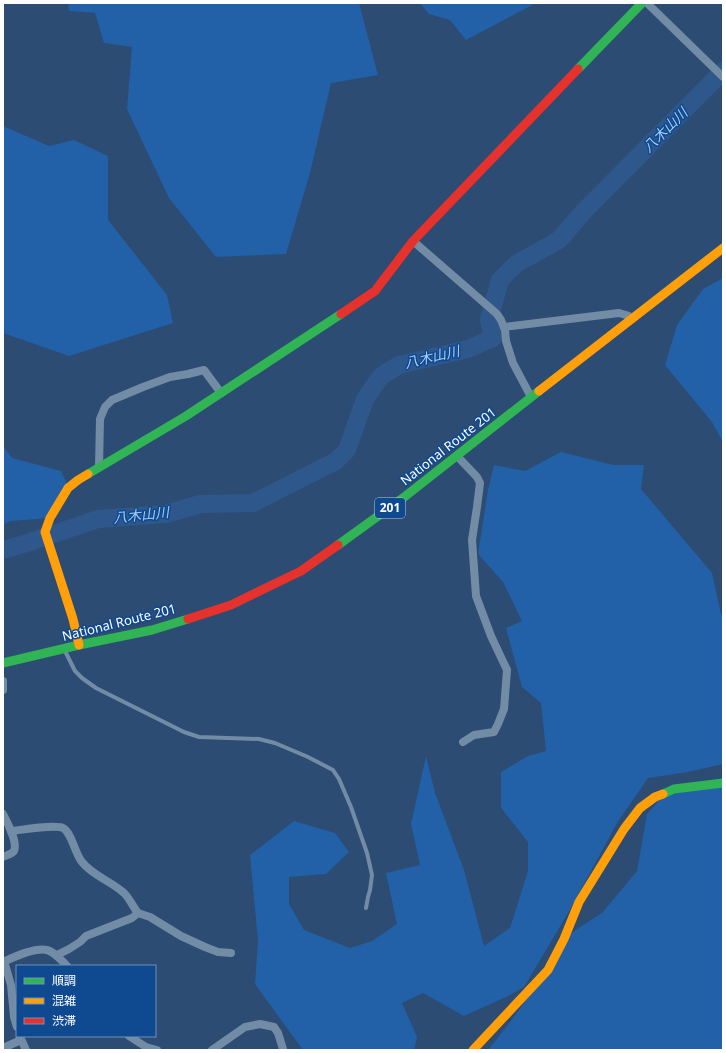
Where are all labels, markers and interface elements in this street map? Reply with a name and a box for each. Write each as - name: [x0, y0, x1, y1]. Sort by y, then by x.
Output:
- water label: 八木山川: [638, 102, 693, 156]
- water label: 八木山川: [402, 341, 463, 372]
- street label: National Route 201: [396, 403, 500, 489]
- road number: 201: [375, 498, 405, 518]
- water label: 八木山川: [112, 502, 172, 527]
- street label: National Route 201: [60, 599, 178, 645]
- legend: [16, 965, 156, 1037]
- text: 順調: [52, 972, 76, 989]
- text: 混雑: [52, 992, 76, 1009]
- text: 渋滞: [52, 1012, 76, 1029]

